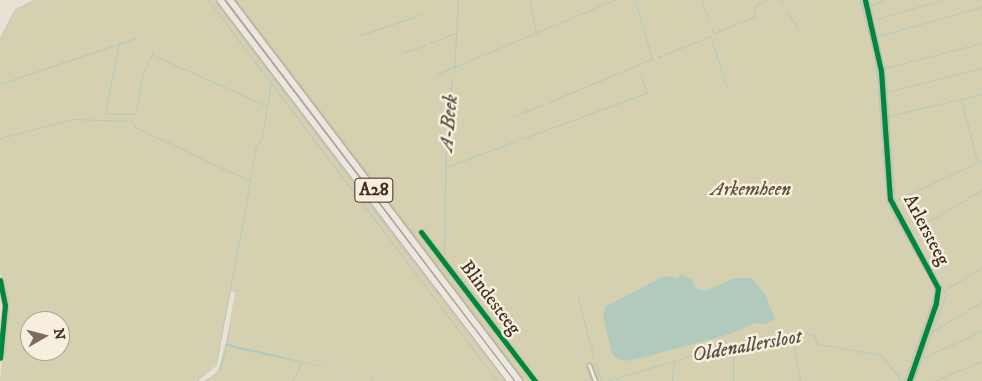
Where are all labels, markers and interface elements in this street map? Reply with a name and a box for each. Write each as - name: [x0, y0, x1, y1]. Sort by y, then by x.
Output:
- water label: A-Beek: [435, 94, 463, 152]
- road number: A28: [354, 174, 394, 206]
- park label: Arkemheen: [711, 179, 791, 201]
- street label: Arlersteeg: [898, 191, 954, 269]
- street label: Blindesteeg: [455, 256, 525, 340]
- north arrow: [20, 311, 70, 361]
- water label: Oldenallersloot: [690, 325, 804, 367]
- text: N: [49, 327, 69, 341]

